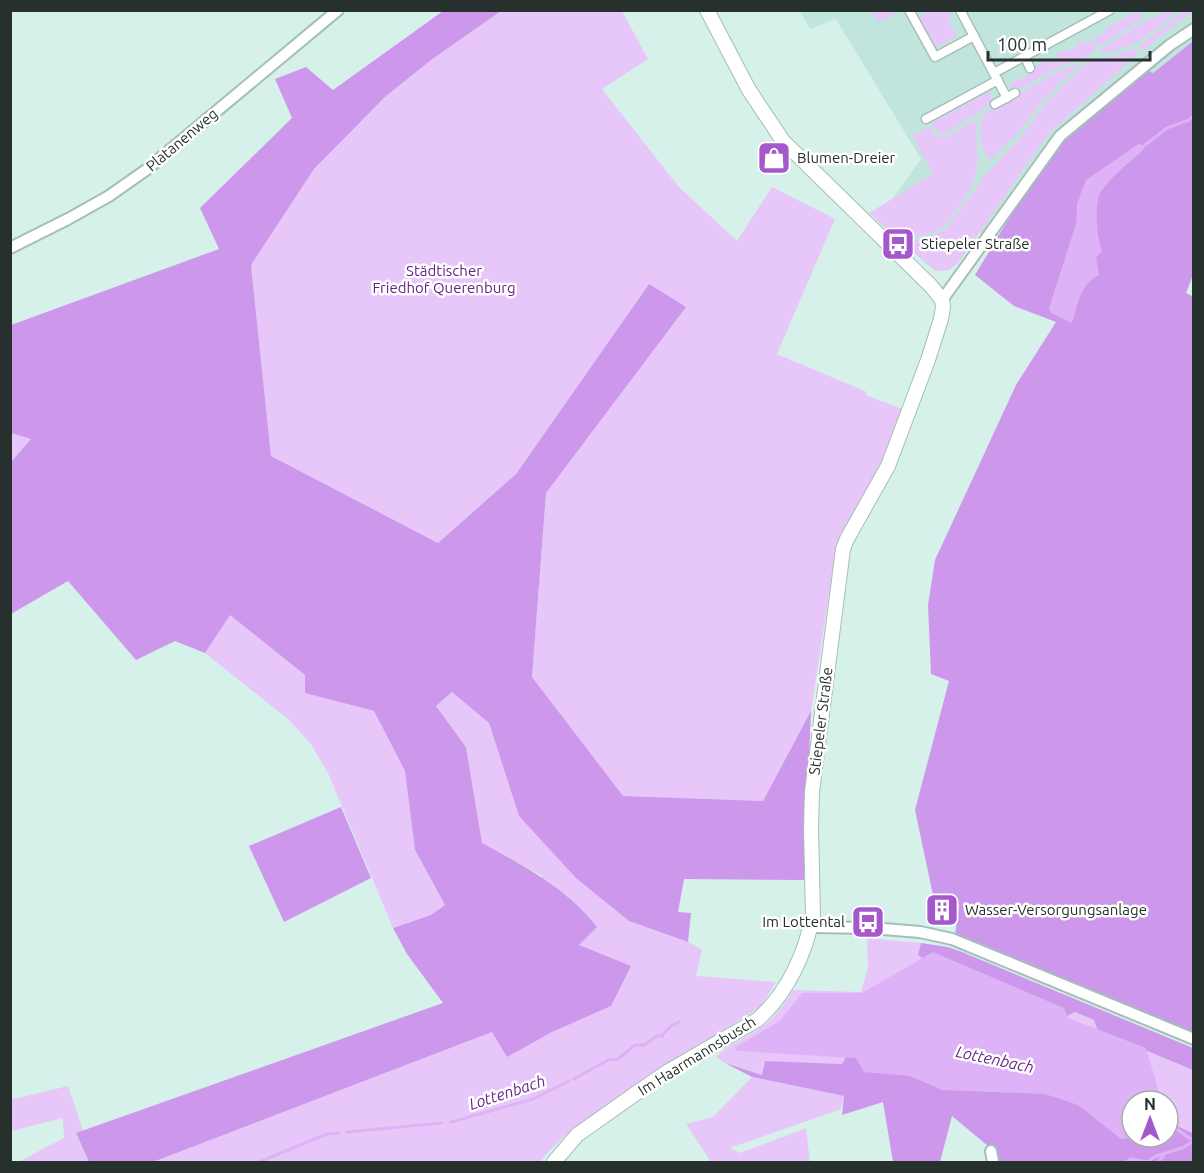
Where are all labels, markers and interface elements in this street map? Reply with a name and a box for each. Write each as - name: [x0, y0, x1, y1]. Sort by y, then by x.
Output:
- scale bar: [988, 24, 1150, 62]
- text: 100 m: [997, 34, 1047, 54]
- street label: Platanenweg: [142, 105, 221, 174]
- shop icon: Blumen-Dreier: [756, 140, 792, 176]
- place label: Blumen-Dreier: [797, 149, 896, 166]
- bus stop icon: Stiepeler Straße: [880, 226, 916, 262]
- place label: Stiepeler Straße: [921, 235, 1030, 252]
- park label: Städtischer Friedhof Querenburg: [372, 262, 516, 296]
- street label: Stiepeler Straße: [805, 666, 836, 776]
- building icon: Wasser-Versorgungsanlage: [924, 892, 960, 928]
- place label: Wasser-Versorgungsanlage: [965, 901, 1147, 918]
- bus stop icon: Im Lottental: [850, 904, 886, 940]
- place label: Im Lottental: [762, 913, 845, 930]
- street label: Im Haarmannsbusch: [635, 1012, 759, 1099]
- water label: Lottenbach: [954, 1042, 1036, 1076]
- water label: Lottenbach: [467, 1071, 547, 1113]
- north arrow: [1120, 1089, 1180, 1149]
- text: N: [1144, 1095, 1156, 1113]

